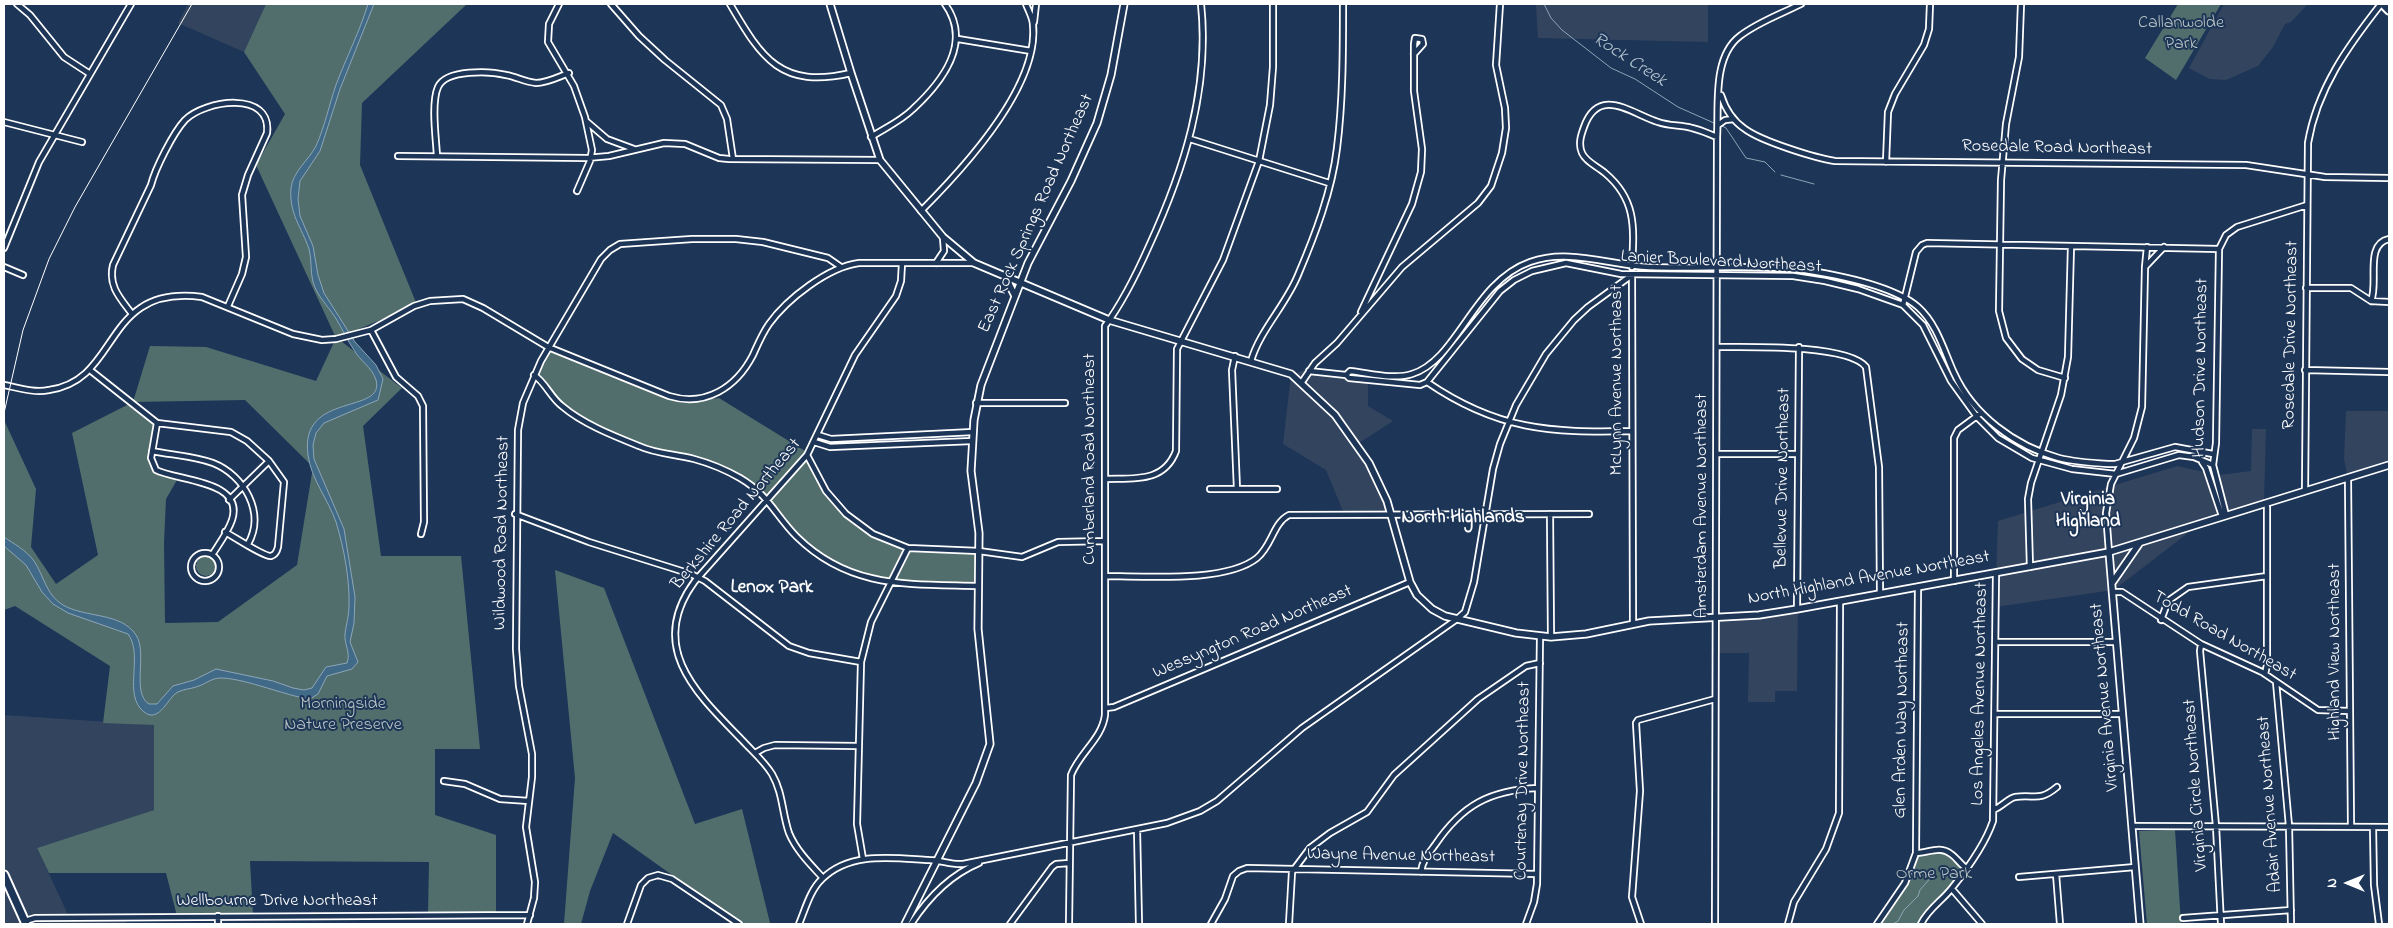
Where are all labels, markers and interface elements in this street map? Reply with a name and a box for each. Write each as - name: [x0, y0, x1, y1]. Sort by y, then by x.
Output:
- park label: Callanwolde Park: [2138, 13, 2224, 56]
- water label: Rock Creek: [1588, 29, 1670, 93]
- street label: East Rock Springs Road Northeast: [974, 91, 1100, 337]
- street label: Rosedale Road Northeast: [1962, 137, 2152, 161]
- street label: Rosedale Drive Northeast: [2280, 240, 2304, 430]
- street label: Lanier Boulevard Northeast: [1620, 247, 1822, 279]
- street label: Hudson Drive Northeast: [2190, 278, 2214, 458]
- street label: McLynn Avenue Northeast: [1607, 285, 1629, 475]
- street label: Cumberland Road Northeast: [1080, 353, 1102, 565]
- street label: Bellevue Drive Northeast: [1772, 387, 1796, 569]
- street label: Amsterdam Avenue Northeast: [1692, 393, 1714, 619]
- street label: Berkshire Road Northeast: [667, 435, 807, 595]
- street label: Wildwood Road Northeast: [491, 436, 515, 630]
- district label: Virginia Highland: [2056, 490, 2120, 534]
- district label: North Highlands: [1401, 508, 1525, 530]
- street label: North Highland Avenue Northeast: [1746, 547, 1992, 611]
- street label: Highland View Northeast: [2325, 563, 2347, 741]
- district label: Lenox Park: [731, 578, 813, 600]
- street label: Wessyngton Road Northeast: [1150, 581, 1356, 685]
- street label: Los Angeles Avenue Northeast: [1968, 582, 1994, 806]
- street label: Todd Road Northeast: [2148, 587, 2300, 687]
- street label: Virginia Avenue Northeast: [2087, 602, 2125, 792]
- street label: Glen Arden Way Northeast: [1890, 621, 1916, 819]
- street label: Courtenay Drive Northeast: [1511, 681, 1537, 881]
- park label: Morningside Nature Preserve: [284, 694, 402, 736]
- street label: Virginia Circle Northeast: [2180, 698, 2214, 872]
- street label: Adair Avenue Northeast: [2254, 715, 2288, 893]
- street label: Wayne Avenue Northeast: [1307, 845, 1495, 869]
- north arrow: [2323, 858, 2373, 908]
- park label: Orme Park: [1896, 864, 1972, 886]
- text: N: [2322, 878, 2343, 888]
- street label: Wellbourne Drive Northeast: [177, 891, 377, 913]

